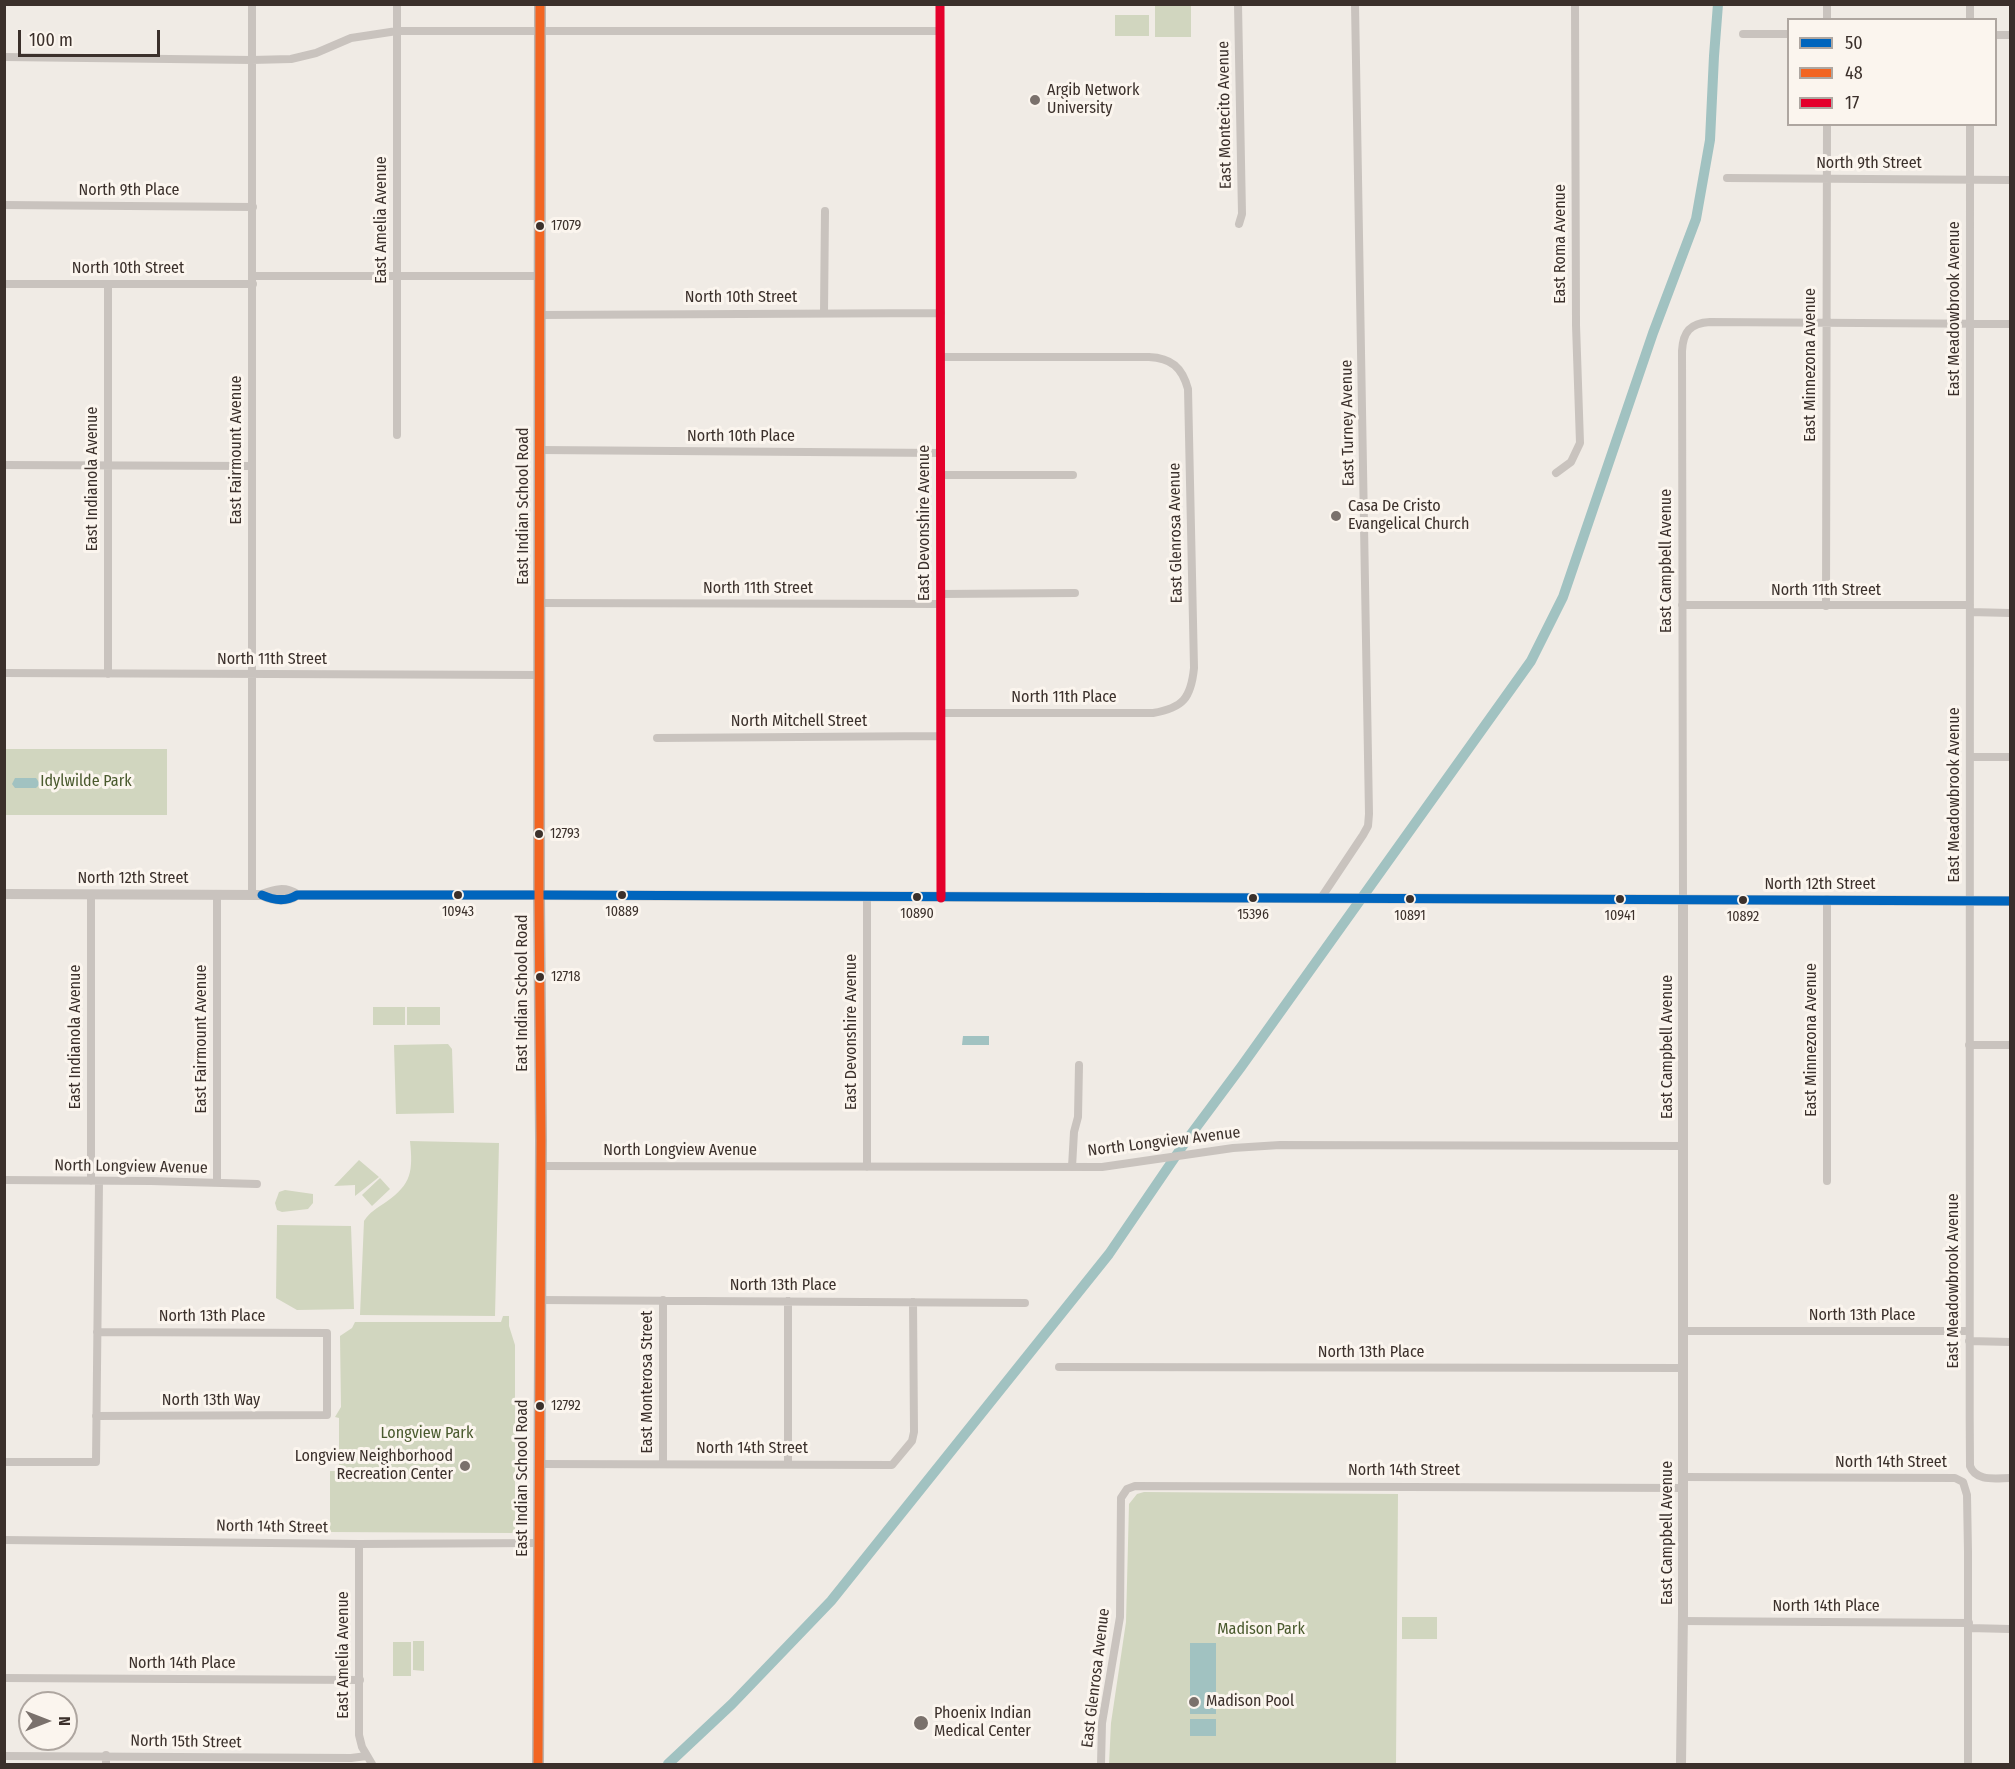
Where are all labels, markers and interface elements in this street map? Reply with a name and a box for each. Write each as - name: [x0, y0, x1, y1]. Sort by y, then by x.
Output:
- scale bar: [21, 18, 164, 56]
- legend: [1787, 18, 1997, 126]
- text: 100 m: [29, 29, 73, 51]
- text: 50: [1845, 32, 1863, 54]
- street label: East Montecito Avenue: [1214, 41, 1236, 189]
- text: 48: [1845, 62, 1863, 84]
- place label: Argib Network University: [1047, 81, 1139, 119]
- text: 17: [1845, 92, 1859, 114]
- marker: Argib Network University: [1028, 93, 1042, 107]
- street label: North 9th Street: [1816, 154, 1922, 174]
- street label: East Amelia Avenue: [372, 156, 392, 284]
- street label: North 9th Place: [79, 181, 179, 201]
- street label: East Roma Avenue: [1551, 184, 1571, 304]
- place label: 17079: [551, 218, 581, 234]
- marker: 17079: [534, 220, 546, 232]
- street label: East Meadowbrook Avenue: [1945, 221, 1965, 397]
- street label: North 10th Street: [72, 259, 184, 279]
- street label: North 10th Street: [685, 288, 797, 308]
- street label: East Minnezona Avenue: [1801, 288, 1821, 442]
- street label: East Turney Avenue: [1337, 359, 1359, 487]
- street label: East Fairmount Avenue: [227, 376, 247, 524]
- street label: East Indianola Avenue: [83, 407, 103, 551]
- street label: East Indian School Road: [514, 427, 534, 585]
- street label: North 10th Place: [687, 427, 795, 447]
- street label: East Devonshire Avenue: [915, 445, 935, 601]
- street label: East Glenrosa Avenue: [1165, 463, 1187, 603]
- street label: East Campbell Avenue: [1657, 489, 1677, 633]
- place label: Casa De Cristo Evangelical Church: [1348, 497, 1469, 535]
- marker: Casa De Cristo Evangelical Church: [1329, 509, 1343, 523]
- street label: North 11th Street: [703, 579, 813, 599]
- street label: North 11th Street: [1771, 581, 1881, 601]
- street label: North 11th Street: [217, 650, 327, 670]
- street label: North 11th Place: [1011, 688, 1117, 708]
- street label: East Meadowbrook Avenue: [1945, 707, 1965, 883]
- street label: North Mitchell Street: [731, 712, 867, 732]
- park label: Idylwilde Park: [40, 772, 132, 792]
- place label: 12793: [550, 826, 580, 842]
- marker: 12793: [533, 828, 545, 840]
- street label: North 12th Street: [77, 869, 189, 889]
- street label: North 12th Street: [1764, 875, 1876, 895]
- marker: 10943: [452, 889, 464, 901]
- marker: 10889: [616, 889, 628, 901]
- marker: 10890: [911, 891, 923, 903]
- marker: 15396: [1247, 892, 1259, 904]
- marker: 10891: [1404, 893, 1416, 905]
- marker: 10941: [1614, 893, 1626, 905]
- marker: 10892: [1737, 894, 1749, 906]
- place label: 10943: [442, 904, 474, 920]
- place label: 10889: [605, 904, 639, 920]
- place label: 10890: [900, 906, 934, 922]
- place label: 15396: [1237, 907, 1269, 923]
- place label: 10891: [1394, 908, 1426, 924]
- place label: 10941: [1605, 908, 1635, 924]
- place label: 10892: [1727, 909, 1759, 925]
- street label: East Indian School Road: [513, 914, 533, 1072]
- street label: East Devonshire Avenue: [842, 954, 862, 1110]
- street label: East Minnezona Avenue: [1802, 963, 1822, 1117]
- street label: East Indianola Avenue: [66, 965, 86, 1109]
- street label: East Fairmount Avenue: [192, 965, 212, 1113]
- place label: 12718: [551, 969, 580, 985]
- marker: 12718: [534, 971, 546, 983]
- street label: East Campbell Avenue: [1658, 975, 1678, 1119]
- street label: North Longview Avenue: [1087, 1123, 1241, 1161]
- street label: North Longview Avenue: [603, 1141, 757, 1161]
- street label: North Longview Avenue: [54, 1156, 208, 1178]
- street label: East Meadowbrook Avenue: [1944, 1193, 1964, 1369]
- street label: North 13th Place: [730, 1276, 836, 1296]
- street label: North 13th Place: [1809, 1306, 1915, 1326]
- street label: North 13th Place: [159, 1307, 265, 1327]
- street label: East Monterosa Street: [638, 1310, 658, 1454]
- street label: North 13th Place: [1318, 1343, 1424, 1363]
- street label: North 13th Way: [162, 1391, 260, 1411]
- place label: 12792: [551, 1398, 581, 1414]
- street label: East Indian School Road: [513, 1399, 533, 1557]
- marker: 12792: [534, 1400, 546, 1412]
- park label: Longview Park: [381, 1424, 473, 1444]
- street label: North 14th Street: [696, 1439, 808, 1459]
- place label: Longview Neighborhood Recreation Center: [295, 1447, 453, 1485]
- street label: North 14th Street: [1835, 1453, 1947, 1473]
- marker: Longview Neighborhood Recreation Center: [458, 1459, 472, 1473]
- street label: North 14th Street: [1348, 1461, 1460, 1481]
- street label: East Campbell Avenue: [1658, 1461, 1678, 1605]
- street label: North 14th Street: [216, 1516, 328, 1538]
- street label: East Amelia Avenue: [334, 1591, 354, 1719]
- street label: North 14th Place: [1772, 1597, 1880, 1617]
- street label: East Glenrosa Avenue: [1078, 1607, 1114, 1749]
- park label: Madison Park: [1217, 1620, 1305, 1640]
- street label: North 14th Place: [128, 1654, 236, 1674]
- north arrow: [18, 1691, 78, 1751]
- place label: Madison Pool: [1206, 1692, 1294, 1712]
- marker: Madison Pool: [1187, 1695, 1201, 1709]
- place label: Phoenix Indian Medical Center: [934, 1704, 1032, 1742]
- marker: Phoenix Indian Medical Center: [912, 1714, 930, 1732]
- text: N: [55, 1716, 74, 1726]
- street label: North 15th Street: [130, 1731, 242, 1753]

